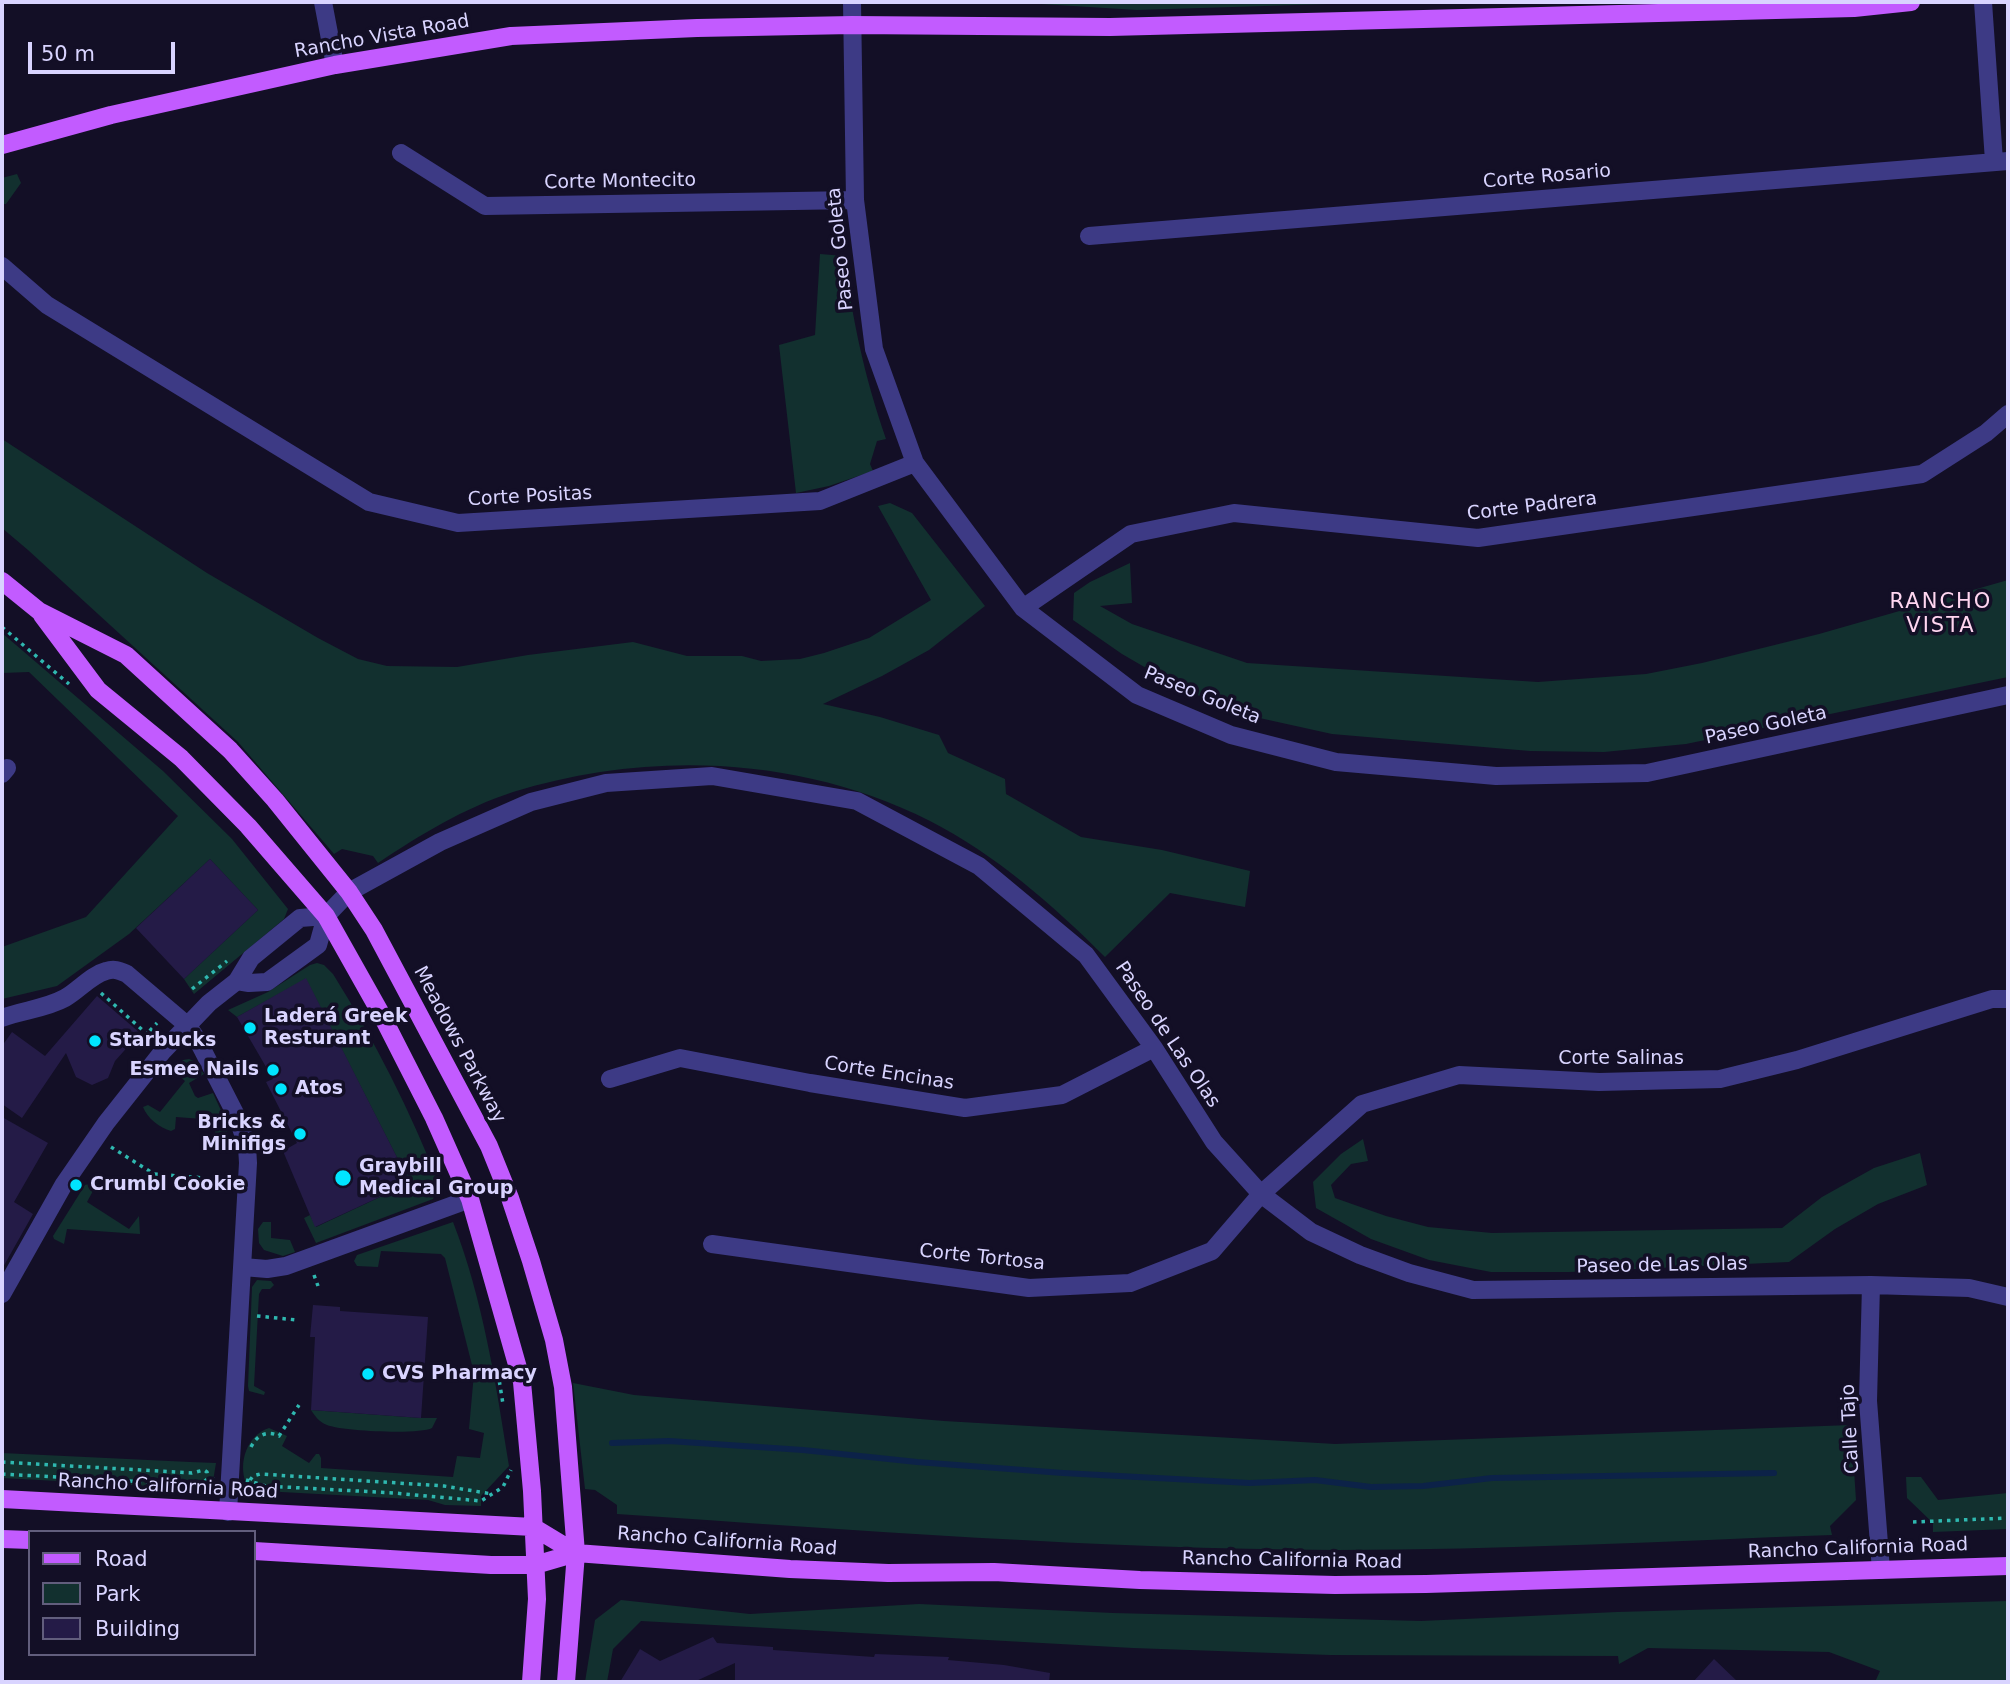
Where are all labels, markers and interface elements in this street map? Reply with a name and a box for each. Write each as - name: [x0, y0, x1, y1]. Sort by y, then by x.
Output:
- street label: Rancho Vista Road: [293, 10, 471, 64]
- scale bar: [32, 28, 178, 72]
- text: 50 m: [41, 42, 95, 66]
- street label: Corte Rosario: [1482, 160, 1612, 194]
- street label: Corte Montecito: [544, 169, 696, 195]
- street label: Paseo Goleta: [823, 186, 859, 312]
- street label: Corte Positas: [467, 482, 593, 512]
- street label: Corte Padrera: [1466, 488, 1598, 526]
- district label: RANCHO VISTA: [1890, 590, 1992, 640]
- street label: Paseo Goleta: [1140, 662, 1264, 730]
- street label: Paseo Goleta: [1703, 702, 1829, 750]
- street label: Paseo de Las Olas: [1110, 958, 1224, 1112]
- street label: Meadows Parkway: [408, 963, 510, 1127]
- place label: Laderá Greek Resturant: [264, 1006, 408, 1050]
- marker: Laderá Greek Resturant: [242, 1020, 258, 1036]
- place label: Starbucks: [109, 1030, 216, 1052]
- marker: Starbucks: [87, 1033, 103, 1049]
- street label: Corte Salinas: [1558, 1048, 1684, 1070]
- street label: Corte Encinas: [822, 1052, 956, 1096]
- place label: Esmee Nails: [129, 1059, 259, 1081]
- marker: Esmee Nails: [265, 1062, 281, 1078]
- place label: Atos: [295, 1078, 343, 1100]
- marker: Atos: [273, 1081, 289, 1097]
- place label: Bricks & Minifigs: [197, 1112, 286, 1156]
- marker: Bricks & Minifigs: [292, 1126, 308, 1142]
- place label: Graybill Medical Group: [359, 1156, 513, 1200]
- marker: Graybill Medical Group: [333, 1168, 353, 1188]
- place label: Crumbl Cookie: [90, 1174, 245, 1196]
- marker: Crumbl Cookie: [68, 1177, 84, 1193]
- street label: Corte Tortosa: [918, 1240, 1046, 1276]
- street label: Paseo de Las Olas: [1576, 1253, 1748, 1279]
- place label: CVS Pharmacy: [382, 1363, 537, 1385]
- marker: CVS Pharmacy: [360, 1366, 376, 1382]
- street label: Calle Tajo: [1837, 1383, 1865, 1475]
- street label: Rancho California Road: [57, 1470, 279, 1504]
- street label: Rancho California Road: [616, 1523, 838, 1561]
- legend: [28, 1530, 256, 1656]
- street label: Rancho California Road: [1747, 1534, 1969, 1564]
- text: Road: [95, 1547, 148, 1571]
- street label: Rancho California Road: [1182, 1548, 1402, 1574]
- text: Park: [95, 1582, 140, 1606]
- text: Building: [95, 1617, 180, 1641]

